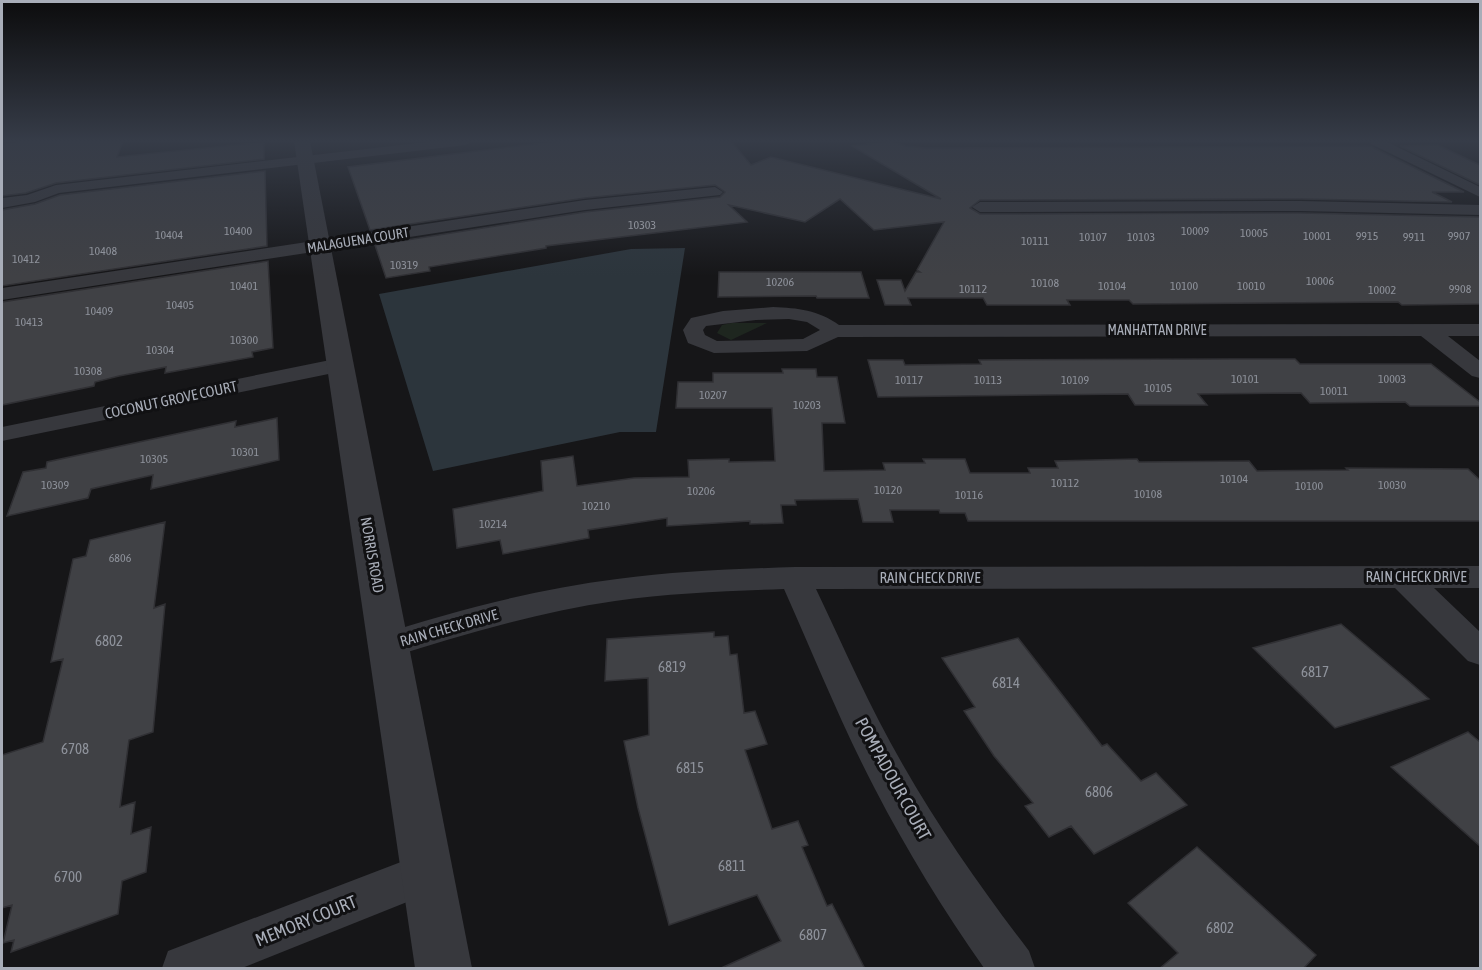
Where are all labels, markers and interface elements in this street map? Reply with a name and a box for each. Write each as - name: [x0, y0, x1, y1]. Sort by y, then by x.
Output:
- house number: 10303: [628, 218, 656, 232]
- house number: 10400: [224, 224, 252, 238]
- street label: MALAGUENA COURT: [306, 224, 410, 256]
- house number: 10009: [1181, 224, 1209, 238]
- house number: 10005: [1240, 226, 1268, 240]
- house number: 10404: [155, 228, 183, 242]
- house number: 10001: [1303, 229, 1331, 243]
- house number: 9915: [1356, 229, 1378, 243]
- house number: 9907: [1448, 229, 1471, 243]
- house number: 10107: [1079, 230, 1107, 244]
- house number: 10103: [1127, 230, 1155, 244]
- house number: 9911: [1403, 230, 1426, 244]
- house number: 10111: [1021, 234, 1049, 248]
- house number: 10408: [89, 244, 117, 258]
- house number: 10412: [12, 252, 40, 266]
- house number: 10319: [390, 258, 418, 272]
- house number: 10006: [1306, 274, 1334, 288]
- house number: 10206: [766, 275, 794, 289]
- house number: 10108: [1031, 276, 1059, 290]
- house number: 10401: [230, 279, 258, 293]
- house number: 10104: [1098, 279, 1126, 293]
- house number: 10100: [1170, 279, 1198, 293]
- house number: 10010: [1237, 279, 1265, 293]
- house number: 10112: [959, 282, 987, 296]
- house number: 9908: [1449, 282, 1472, 296]
- house number: 10002: [1368, 283, 1396, 297]
- house number: 10405: [166, 298, 194, 312]
- house number: 10409: [85, 304, 113, 318]
- house number: 10413: [15, 315, 43, 329]
- street label: MANHATTAN DRIVE: [1108, 322, 1206, 338]
- house number: 10300: [230, 333, 258, 347]
- house number: 10304: [146, 343, 174, 357]
- house number: 10308: [74, 364, 102, 378]
- house number: 10101: [1231, 372, 1259, 386]
- house number: 10003: [1378, 372, 1406, 386]
- house number: 10117: [895, 373, 923, 387]
- house number: 10113: [974, 373, 1002, 387]
- house number: 10109: [1061, 373, 1089, 387]
- street label: COCONUT GROVE COURT: [103, 377, 239, 422]
- house number: 10105: [1144, 381, 1172, 395]
- house number: 10011: [1320, 384, 1348, 398]
- house number: 10207: [699, 388, 727, 402]
- house number: 10203: [793, 398, 821, 412]
- house number: 10301: [231, 445, 259, 459]
- house number: 10305: [140, 452, 168, 466]
- house number: 10104: [1220, 472, 1248, 486]
- house number: 10112: [1051, 476, 1079, 490]
- house number: 10309: [41, 478, 69, 492]
- house number: 10030: [1378, 478, 1406, 492]
- house number: 10100: [1295, 479, 1323, 493]
- house number: 10120: [874, 483, 902, 497]
- house number: 10206: [687, 484, 715, 498]
- house number: 10108: [1134, 487, 1162, 501]
- house number: 10116: [955, 488, 983, 502]
- house number: 10210: [582, 499, 610, 513]
- street label: NORRIS ROAD: [357, 516, 388, 594]
- house number: 10214: [479, 517, 507, 531]
- house number: 6806: [109, 551, 132, 565]
- street label: RAIN CHECK DRIVE: [1365, 568, 1467, 585]
- street label: RAIN CHECK DRIVE: [879, 569, 981, 586]
- street label: RAIN CHECK DRIVE: [398, 605, 500, 650]
- house number: 6802: [95, 632, 123, 649]
- house number: 6819: [658, 658, 686, 675]
- house number: 6817: [1301, 663, 1329, 680]
- house number: 6814: [992, 674, 1020, 691]
- street label: POMPADOUR COURT: [851, 714, 936, 844]
- house number: 6708: [61, 740, 89, 757]
- house number: 6815: [676, 759, 704, 776]
- house number: 6806: [1085, 783, 1113, 800]
- house number: 6811: [718, 857, 746, 874]
- house number: 6700: [54, 868, 82, 885]
- street label: MEMORY COURT: [252, 891, 360, 950]
- house number: 6802: [1206, 919, 1234, 936]
- house number: 6807: [799, 926, 827, 943]

